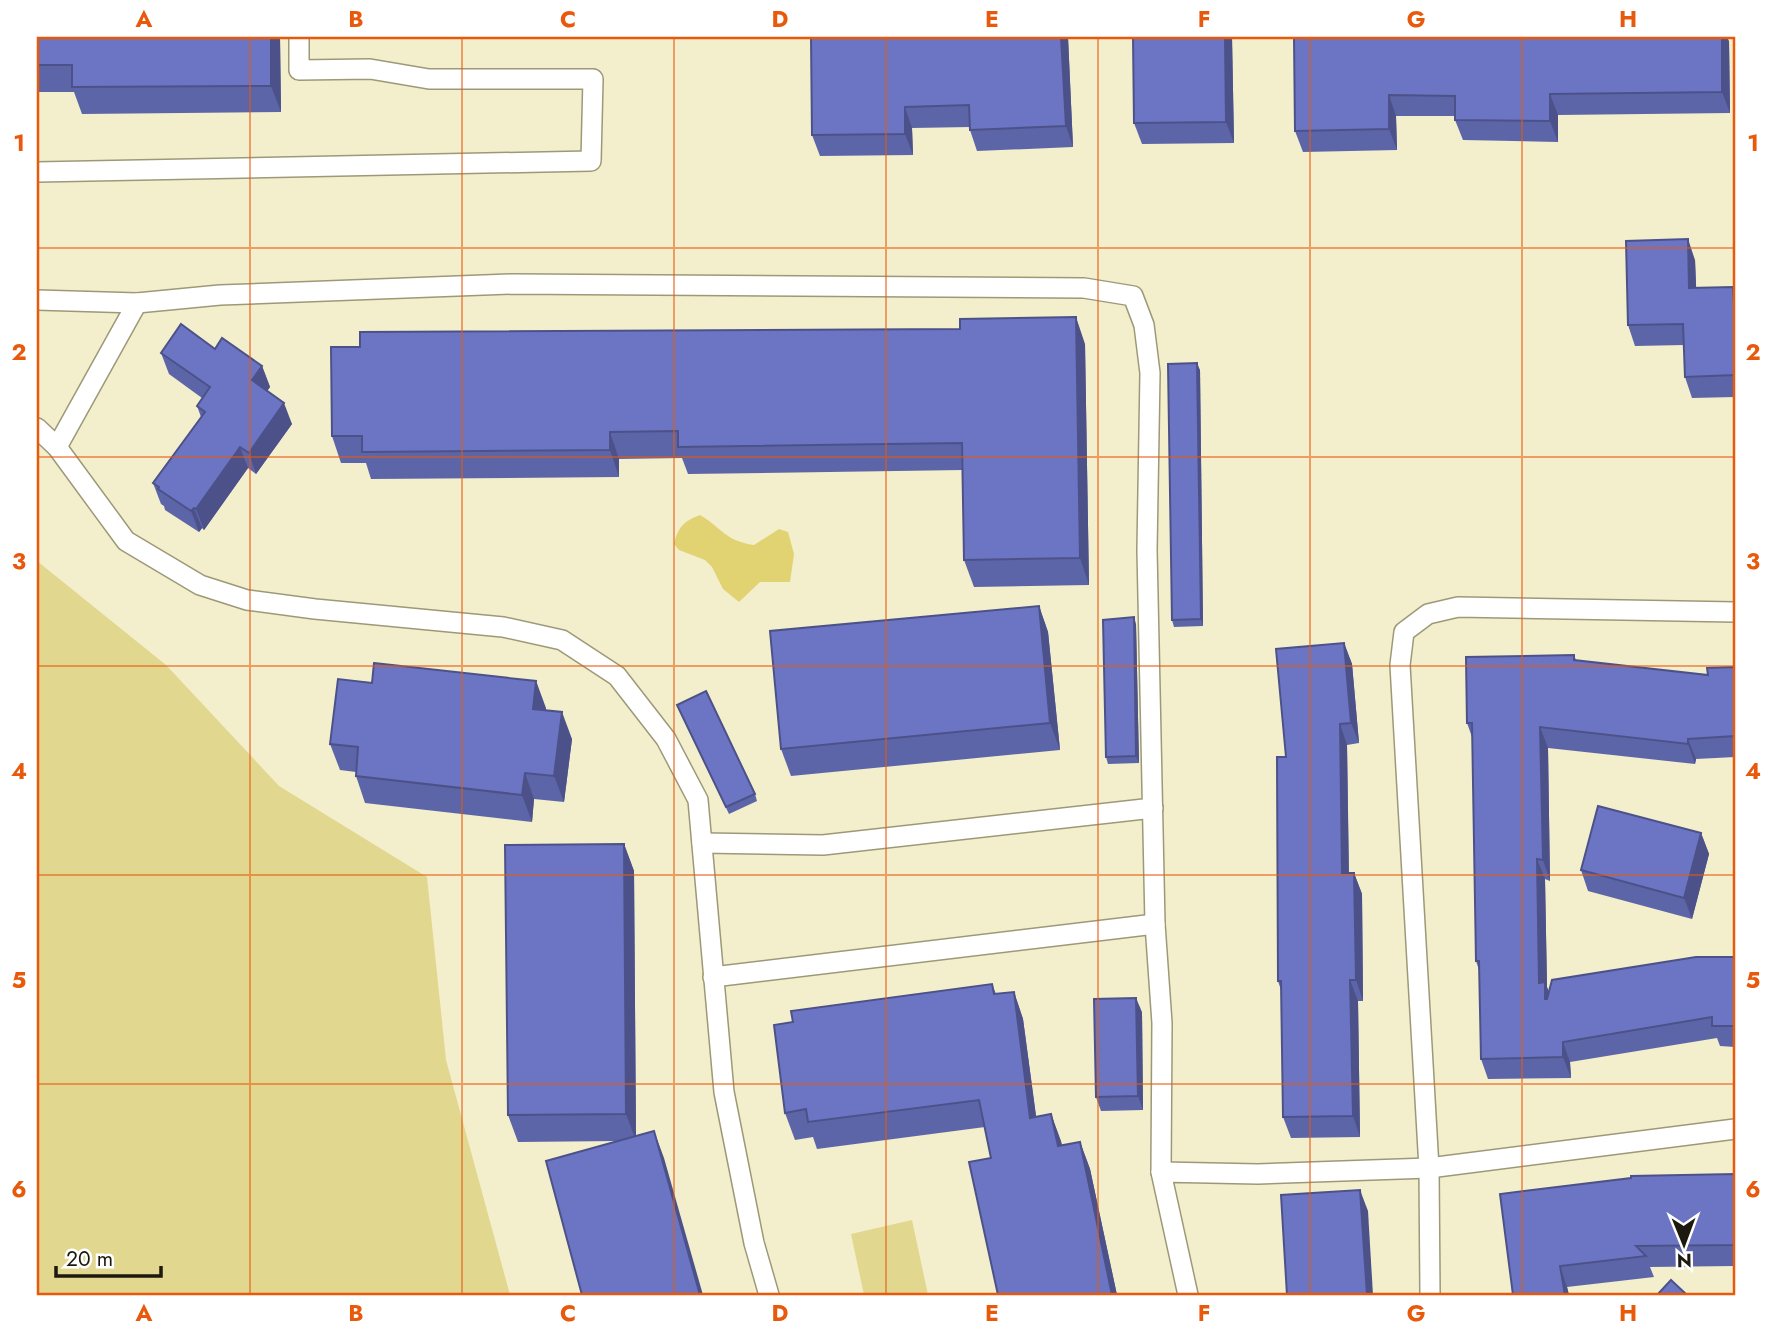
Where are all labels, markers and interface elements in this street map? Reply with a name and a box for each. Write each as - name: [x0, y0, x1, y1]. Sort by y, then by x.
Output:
- text: A: [135, 2, 153, 36]
- text: B: [348, 2, 364, 36]
- text: C: [560, 2, 576, 36]
- text: D: [772, 2, 789, 36]
- text: E: [985, 2, 999, 36]
- text: F: [1198, 2, 1210, 36]
- text: G: [1407, 2, 1425, 36]
- text: H: [1619, 2, 1637, 36]
- text: 1: [13, 126, 25, 160]
- text: 1: [1747, 126, 1759, 160]
- text: 2: [11, 335, 27, 369]
- text: 2: [1745, 335, 1761, 369]
- text: 3: [12, 544, 26, 578]
- text: 3: [1746, 544, 1760, 578]
- text: 4: [11, 754, 27, 788]
- text: 4: [1745, 754, 1761, 788]
- text: 5: [12, 963, 26, 997]
- text: 5: [1746, 963, 1760, 997]
- text: 6: [11, 1172, 27, 1206]
- text: 6: [1745, 1172, 1761, 1206]
- north arrow: [1650, 1210, 1720, 1280]
- scale bar: [56, 1234, 161, 1278]
- text: 20 m: [66, 1244, 113, 1274]
- text: N: [1677, 1247, 1692, 1274]
- text: A: [135, 1296, 153, 1330]
- text: B: [348, 1296, 364, 1330]
- text: C: [560, 1296, 576, 1330]
- text: D: [772, 1296, 789, 1330]
- text: E: [985, 1296, 999, 1330]
- text: F: [1198, 1296, 1210, 1330]
- text: G: [1407, 1296, 1425, 1330]
- text: H: [1619, 1296, 1637, 1330]

